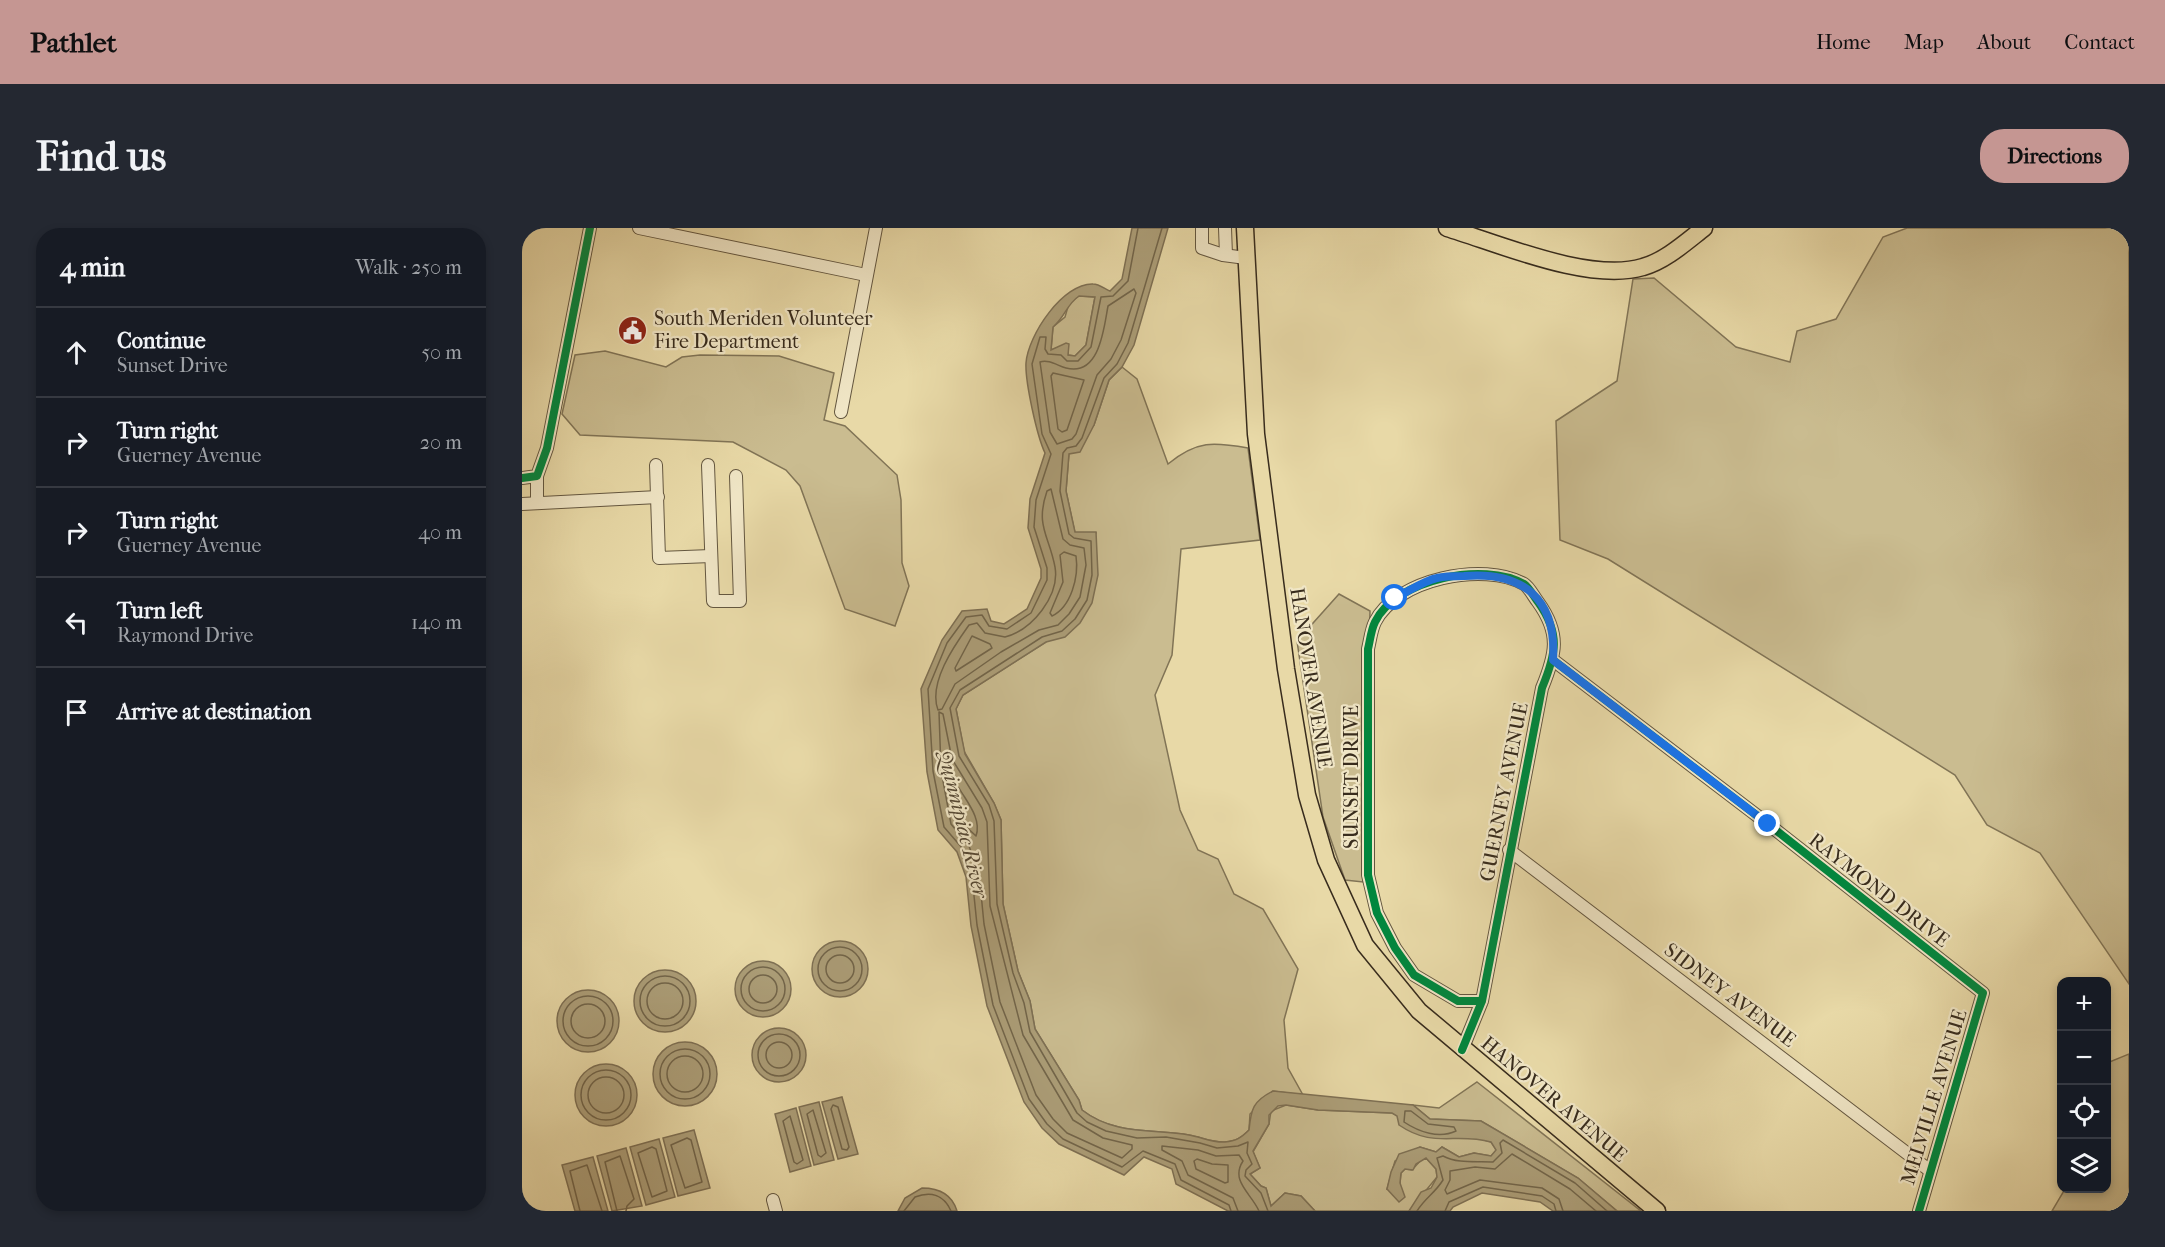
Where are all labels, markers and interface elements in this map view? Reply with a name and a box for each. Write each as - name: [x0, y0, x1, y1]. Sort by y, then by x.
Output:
- text: Pathlet: [30, 26, 117, 59]
- text: Home: [1816, 30, 1871, 54]
- text: Map: [1904, 30, 1944, 54]
- text: About: [1977, 30, 2031, 54]
- text: Contact: [2064, 30, 2135, 54]
- button: Directions: [1980, 129, 2129, 183]
- text: Find us: [36, 132, 166, 181]
- text: 4 min: [60, 252, 125, 283]
- text: Walk · 250 m: [355, 256, 462, 279]
- place label: South Meriden Volunteer Fire Department: [654, 307, 873, 353]
- public building icon: South Meriden Volunteer Fire Department: [617, 314, 649, 346]
- text: Continue: [117, 328, 206, 354]
- icon: ahead: [60, 336, 93, 369]
- text: 50 m: [421, 341, 462, 364]
- text: Sunset Drive: [117, 354, 228, 377]
- text: Turn right: [117, 418, 218, 444]
- icon: right: [60, 426, 93, 459]
- text: 20 m: [420, 431, 462, 454]
- text: Guerney Avenue: [117, 444, 261, 467]
- text: Turn right: [117, 508, 218, 534]
- icon: right: [60, 516, 93, 549]
- text: 40 m: [418, 521, 462, 544]
- text: Guerney Avenue: [117, 534, 261, 557]
- route start: [1381, 584, 1407, 610]
- street label: HANOVER AVENUE: [1285, 586, 1337, 770]
- text: Turn left: [117, 598, 203, 624]
- icon: left: [60, 606, 93, 639]
- text: 140 m: [411, 611, 462, 634]
- text: Raymond Drive: [117, 624, 253, 647]
- icon: arrive: [60, 696, 93, 729]
- text: Arrive at destination: [117, 699, 311, 725]
- street label: GUERNEY AVENUE: [1475, 701, 1533, 883]
- street label: SUNSET DRIVE: [1340, 705, 1363, 849]
- water label: Quinnipiac River: [932, 747, 993, 902]
- route end: [1754, 810, 1780, 836]
- street label: RAYMOND DRIVE: [1804, 828, 1954, 952]
- street label: SIDNEY AVENUE: [1660, 938, 1800, 1052]
- map controls: [2057, 977, 2111, 1193]
- button: +: [2057, 977, 2111, 1031]
- street label: MELVILLE AVENUE: [1896, 1006, 1972, 1188]
- street label: HANOVER AVENUE: [1477, 1031, 1631, 1167]
- button: −: [2057, 1031, 2111, 1085]
- button: locate: [2057, 1085, 2111, 1139]
- button: layers: [2057, 1139, 2111, 1193]

